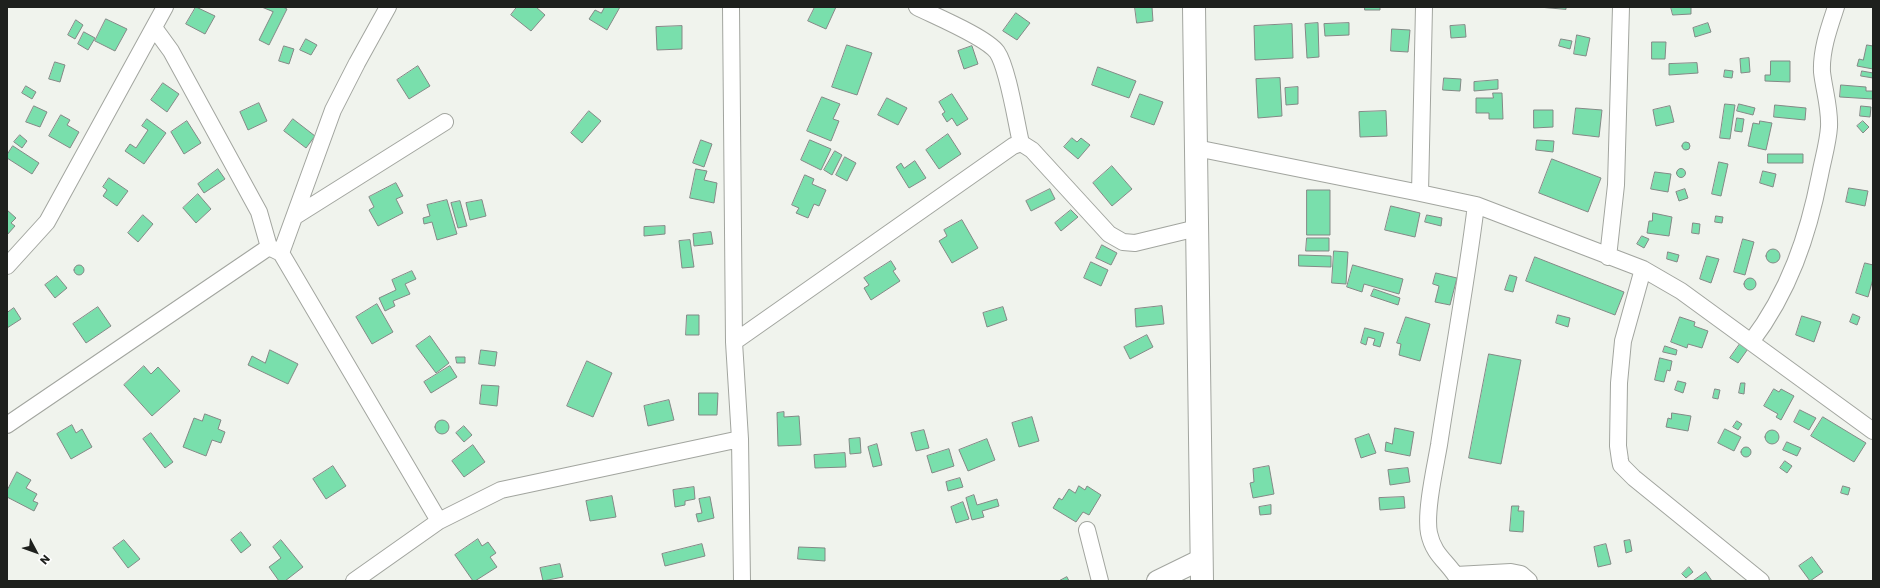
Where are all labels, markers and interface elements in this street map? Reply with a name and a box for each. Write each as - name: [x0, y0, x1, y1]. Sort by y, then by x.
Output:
- north arrow: [16, 532, 56, 572]
- text: N: [36, 551, 54, 568]

